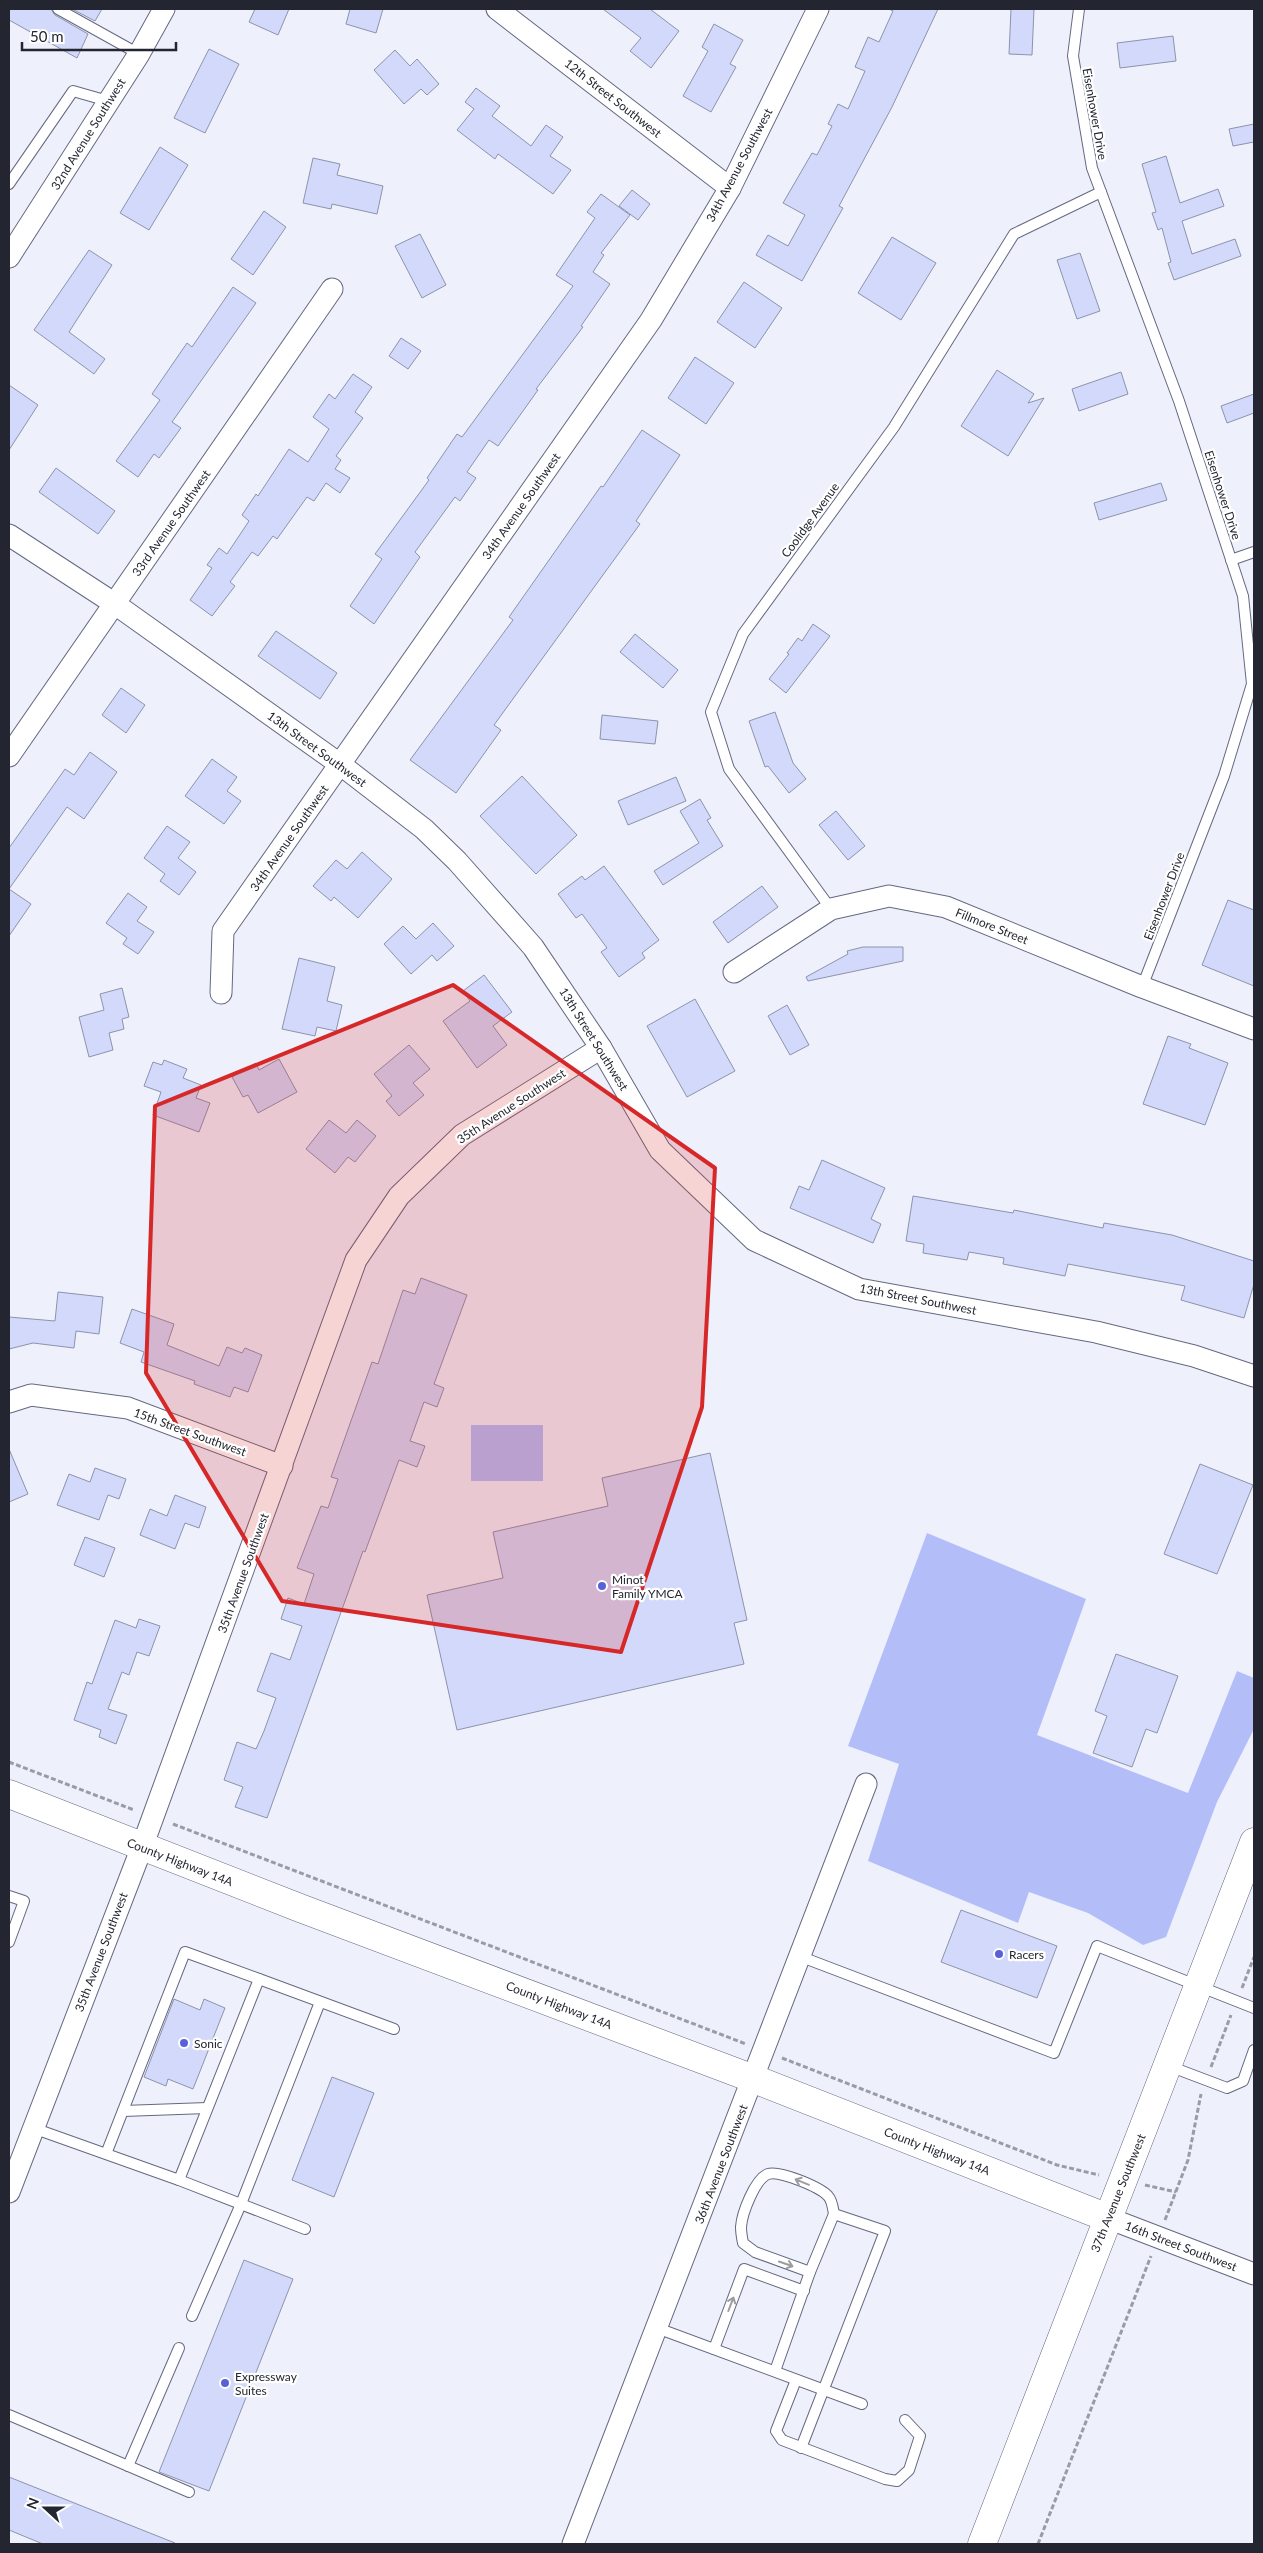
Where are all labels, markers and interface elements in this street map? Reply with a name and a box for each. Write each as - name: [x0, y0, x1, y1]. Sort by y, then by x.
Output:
- scale bar: [22, 20, 176, 52]
- text: 50 m: [30, 27, 64, 45]
- street label: 12th Street Southwest: [562, 56, 665, 141]
- street label: Eisenhower Drive: [1080, 67, 1110, 161]
- street label: 32nd Avenue Southwest: [47, 75, 129, 193]
- street label: 34th Avenue Southwest: [703, 105, 776, 224]
- street label: 34th Avenue Southwest: [479, 449, 564, 562]
- street label: Eisenhower Drive: [1202, 449, 1244, 541]
- street label: 33rd Avenue Southwest: [129, 466, 214, 579]
- street label: Coolidge Avenue: [778, 480, 842, 560]
- street label: 13th Street Southwest: [265, 708, 370, 790]
- street label: 34th Avenue Southwest: [247, 781, 332, 894]
- street label: Eisenhower Drive: [1140, 850, 1188, 942]
- street label: Fillmore Street: [953, 905, 1031, 948]
- street label: 13th Street Southwest: [556, 985, 632, 1094]
- street label: 35th Avenue Southwest: [454, 1065, 569, 1147]
- street label: 13th Street Southwest: [858, 1280, 978, 1318]
- street label: 15th Street Southwest: [132, 1405, 249, 1460]
- street label: 35th Avenue Southwest: [214, 1510, 272, 1635]
- place label: Minot Family YMCA: [612, 1572, 684, 1601]
- marker: Minot Family YMCA: [596, 1580, 608, 1592]
- street label: County Highway 14A: [125, 1835, 236, 1889]
- street label: 35th Avenue Southwest: [71, 1890, 131, 2014]
- place label: Racers: [1009, 1947, 1044, 1962]
- marker: Racers: [993, 1948, 1005, 1960]
- street label: County Highway 14A: [504, 1978, 615, 2032]
- place label: Sonic: [194, 2036, 223, 2051]
- marker: Sonic: [178, 2037, 190, 2049]
- street label: 36th Avenue Southwest: [691, 2102, 751, 2226]
- street label: County Highway 14A: [882, 2124, 993, 2178]
- street label: 37th Avenue Southwest: [1087, 2131, 1149, 2254]
- one-way arrow: [795, 2177, 810, 2186]
- street label: 16th Street Southwest: [1123, 2218, 1240, 2275]
- one-way arrow: [778, 2260, 794, 2269]
- one-way arrow: [727, 2297, 736, 2312]
- place label: Expressway Suites: [235, 2369, 298, 2398]
- marker: Expressway Suites: [219, 2377, 231, 2389]
- north arrow: [20, 2483, 70, 2533]
- text: N: [23, 2495, 42, 2511]

